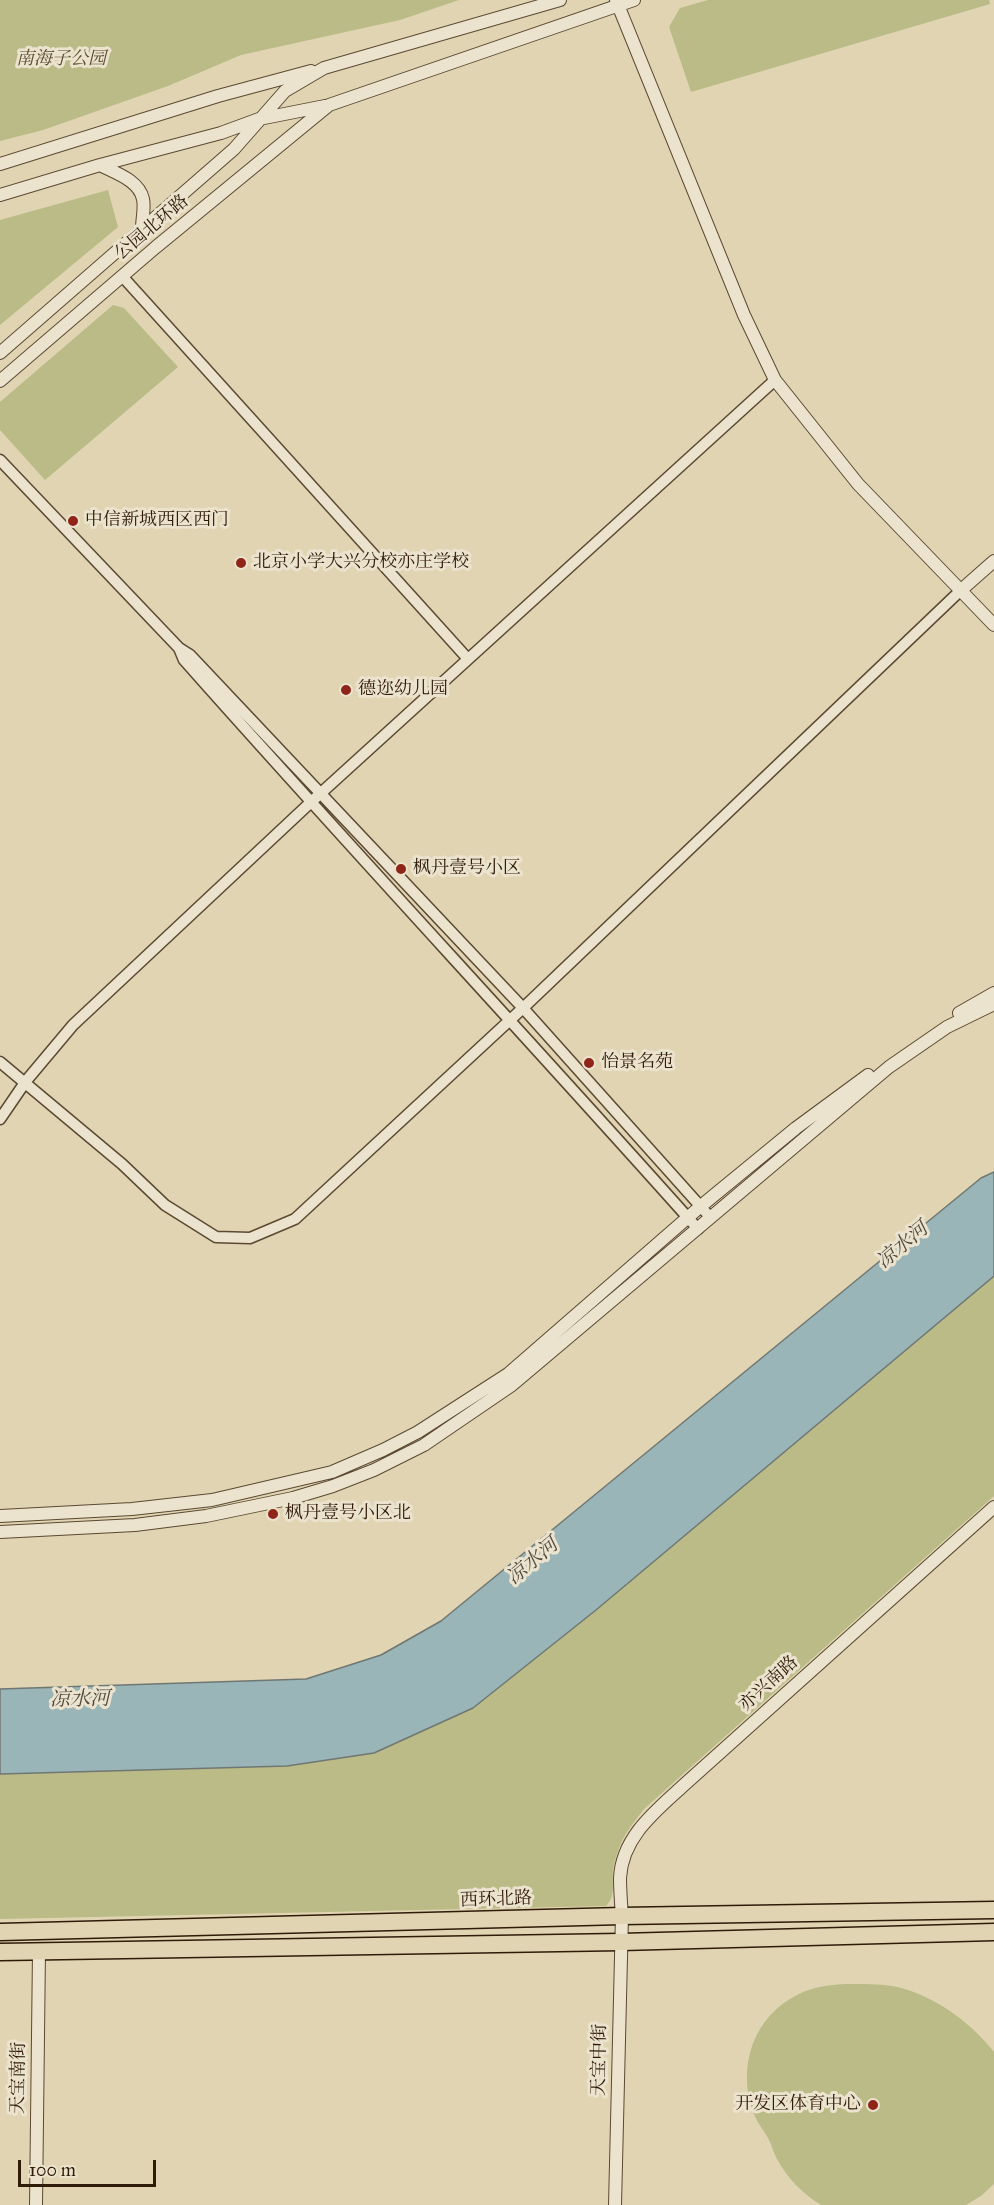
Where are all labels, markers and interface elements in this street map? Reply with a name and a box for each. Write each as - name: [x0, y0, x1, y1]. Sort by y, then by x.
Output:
- park label: 南海子公园: [16, 49, 106, 71]
- street label: 公园北环路: [111, 191, 193, 265]
- place label: 中信新城西区西门: [85, 510, 229, 532]
- marker: 中信新城西区西门: [66, 514, 80, 528]
- place label: 北京小学大兴分校亦庄学校: [253, 552, 469, 574]
- marker: 北京小学大兴分校亦庄学校: [234, 556, 248, 570]
- place label: 德迩幼儿园: [358, 679, 448, 701]
- marker: 德迩幼儿园: [339, 683, 353, 697]
- place label: 枫丹壹号小区: [413, 858, 521, 880]
- marker: 枫丹壹号小区: [394, 862, 408, 876]
- place label: 怡景名苑: [601, 1052, 673, 1074]
- marker: 怡景名苑: [582, 1056, 596, 1070]
- water label: 凉水河: [872, 1218, 934, 1274]
- place label: 枫丹壹号小区北: [285, 1503, 411, 1525]
- marker: 枫丹壹号小区北: [266, 1507, 280, 1521]
- water label: 凉水河: [502, 1534, 564, 1590]
- street label: 亦兴南路: [735, 1652, 803, 1716]
- water label: 凉水河: [50, 1687, 110, 1713]
- street label: 西环北路: [460, 1888, 532, 1912]
- street label: 天宝中街: [589, 2024, 611, 2096]
- street label: 天宝南街: [8, 2042, 30, 2114]
- place label: 开发区体育中心: [735, 2094, 861, 2116]
- marker: 开发区体育中心: [866, 2098, 880, 2112]
- scale bar: [21, 2148, 159, 2186]
- text: 100 m: [29, 2159, 76, 2181]

